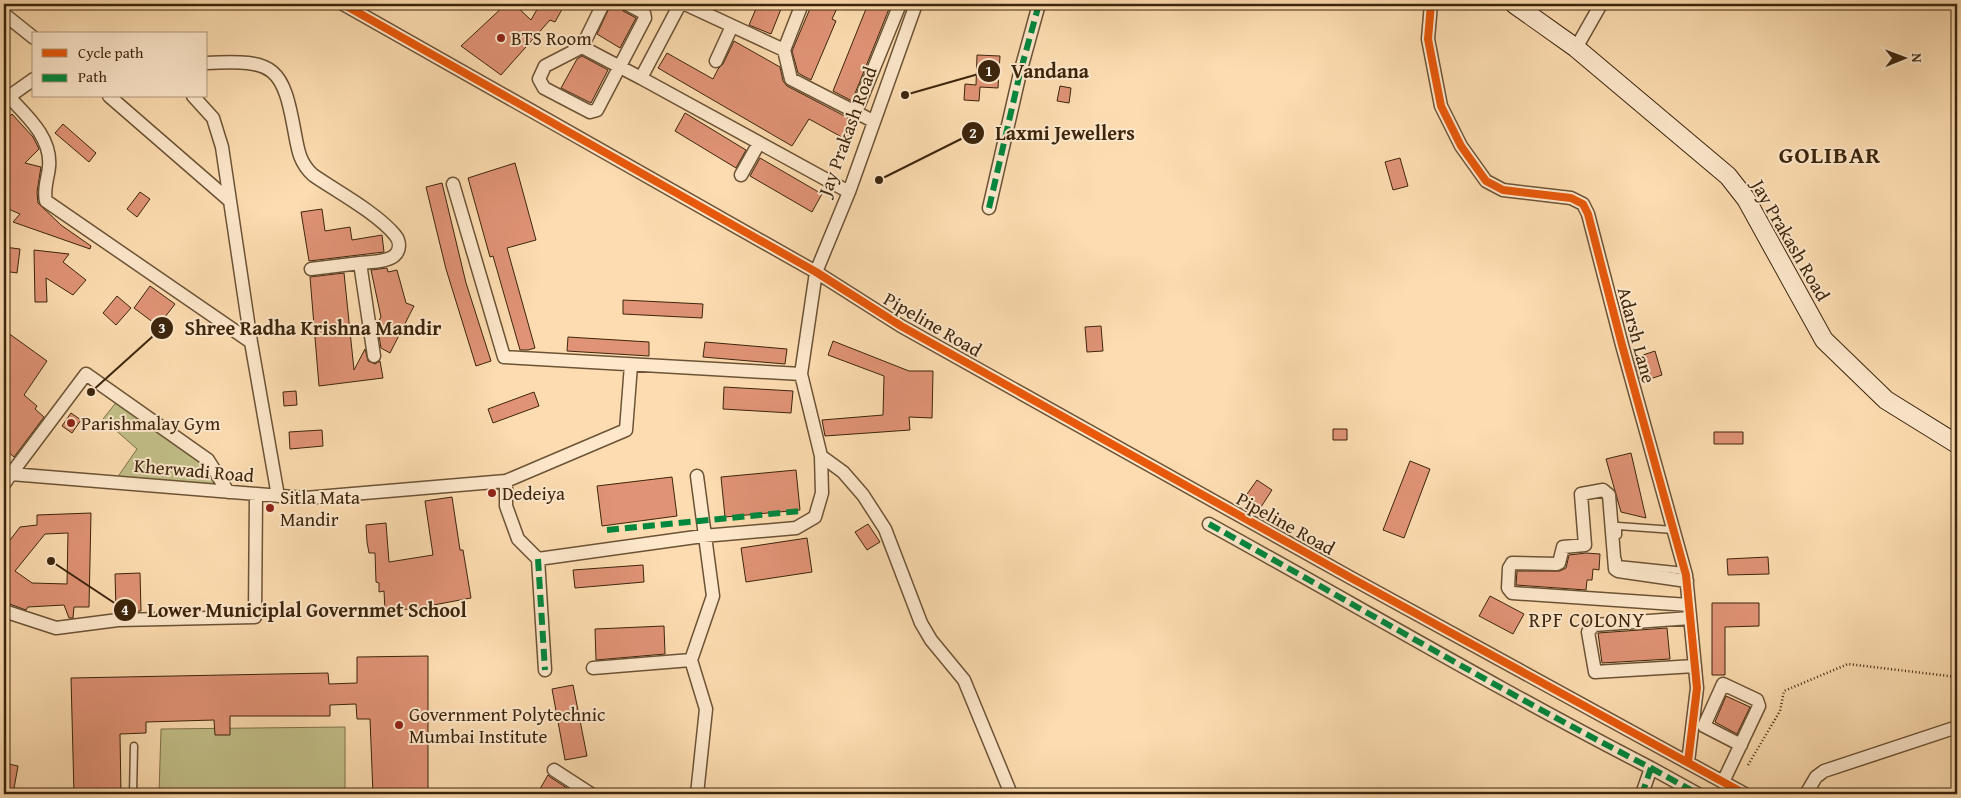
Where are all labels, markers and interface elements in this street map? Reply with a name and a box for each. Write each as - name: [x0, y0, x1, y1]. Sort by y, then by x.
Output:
- place label: BTS Room: [511, 24, 592, 52]
- legend: [32, 32, 208, 98]
- marker: BTS Room: [495, 32, 507, 44]
- north arrow: [1878, 32, 1928, 82]
- text: Cycle path: [78, 42, 144, 63]
- callout: Vandana: [976, 53, 1099, 88]
- text: N: [1907, 53, 1927, 63]
- text: Vandana: [1011, 56, 1090, 85]
- text: 1: [985, 60, 993, 81]
- street label: Jay Prakash Road: [810, 61, 884, 202]
- text: Path: [78, 66, 107, 87]
- callout: Laxmi Jewellers: [961, 115, 1145, 150]
- text: Laxmi Jewellers: [995, 118, 1135, 147]
- text: 2: [969, 122, 977, 143]
- district label: GOLIBAR: [1779, 137, 1881, 172]
- street label: Jay Prakash Road: [1744, 172, 1838, 307]
- street label: Adarsh Lane: [1611, 284, 1663, 386]
- street label: Pipeline Road: [879, 285, 988, 364]
- callout: Shree Radha Krishna Mandir: [149, 310, 451, 345]
- text: Shree Radha Krishna Mandir: [185, 313, 441, 342]
- text: 3: [158, 317, 166, 338]
- place label: Parishmalay Gym: [81, 409, 221, 437]
- marker: Parishmalay Gym: [65, 417, 77, 429]
- street label: Kherwadi Road: [133, 451, 256, 489]
- place label: Dedeiya: [502, 479, 565, 507]
- place label: Sitla Mata Mandir: [280, 483, 360, 533]
- street label: Pipeline Road: [1232, 484, 1341, 562]
- marker: Dedeiya: [486, 487, 498, 499]
- marker: Sitla Mata Mandir: [264, 502, 276, 514]
- callout: Lower Municiplal Governmet School: [113, 593, 477, 628]
- text: Lower Municiplal Governmet School: [147, 595, 467, 624]
- text: 4: [121, 599, 129, 620]
- district label: RPF COLONY: [1529, 605, 1645, 634]
- place label: Government Polytechnic Mumbai Institute: [409, 700, 606, 750]
- marker: Government Polytechnic Mumbai Institute: [393, 719, 405, 731]

